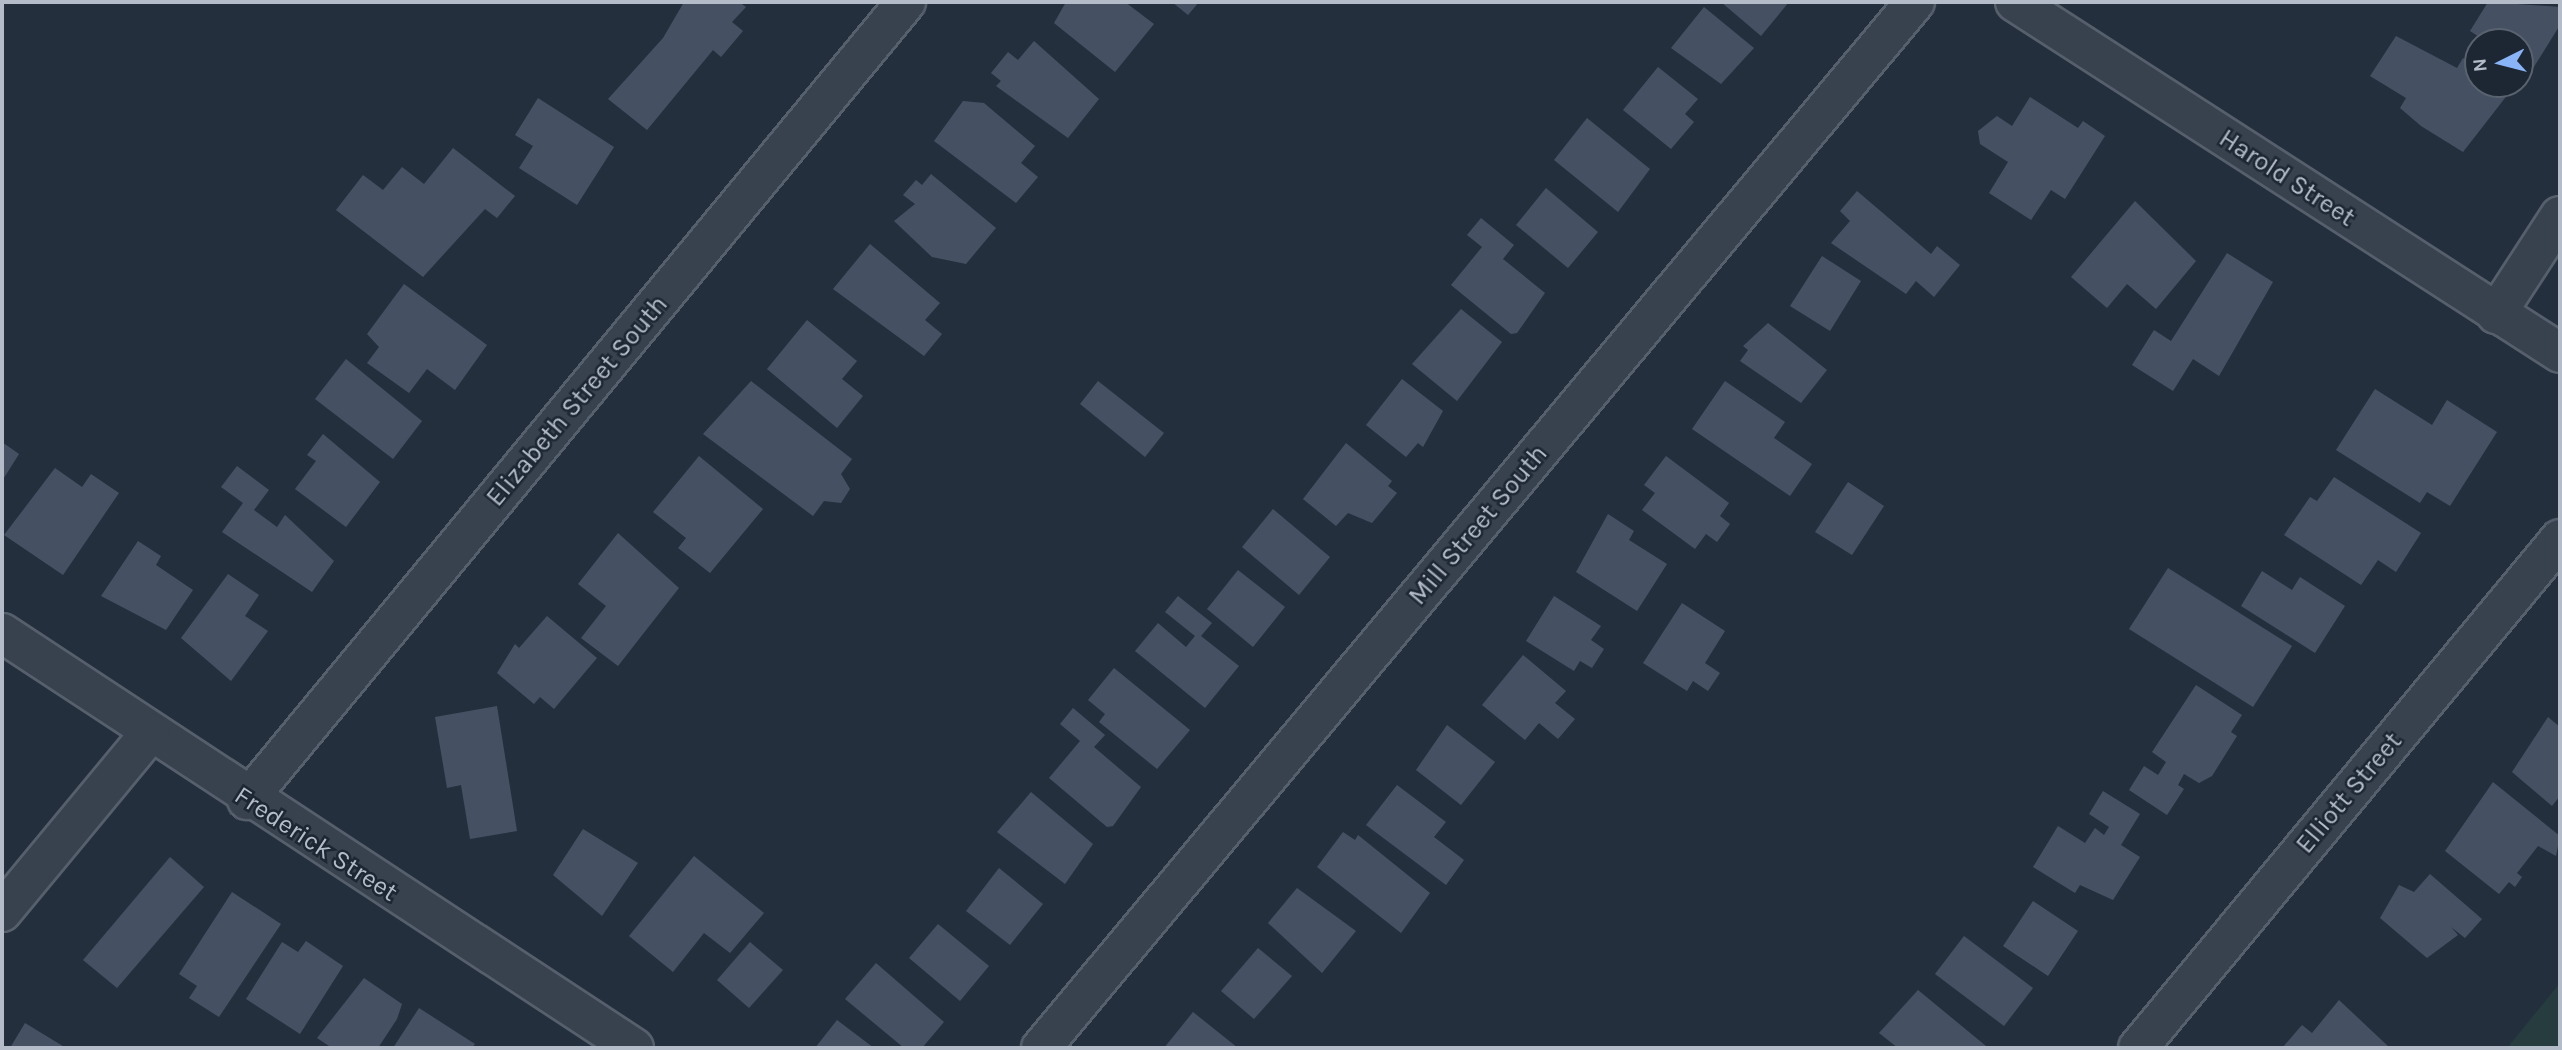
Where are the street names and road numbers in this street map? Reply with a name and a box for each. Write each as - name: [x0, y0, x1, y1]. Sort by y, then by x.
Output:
- street label: Harold Street: [2213, 123, 2361, 233]
- street label: Elizabeth Street South: [480, 289, 674, 513]
- street label: Mill Street South: [1402, 439, 1554, 611]
- street label: Elliott Street: [2289, 726, 2409, 860]
- street label: Frederick Street: [229, 780, 403, 908]

